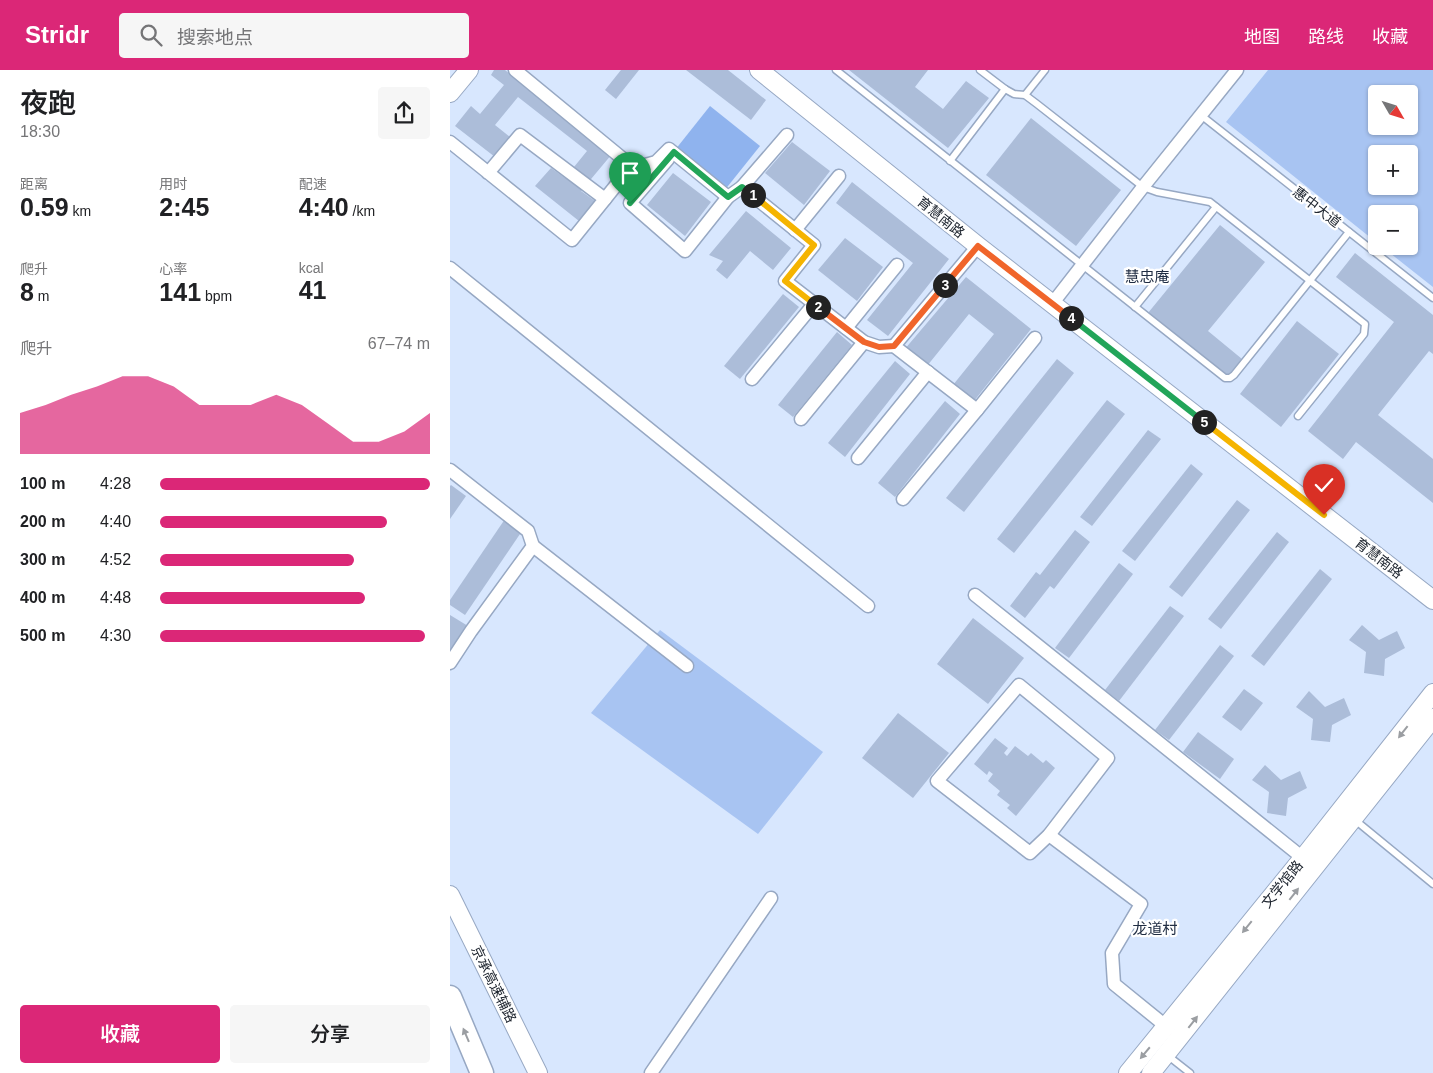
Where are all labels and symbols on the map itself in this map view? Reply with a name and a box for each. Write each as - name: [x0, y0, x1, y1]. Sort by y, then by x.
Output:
- north arrow: [1368, 85, 1418, 135]
- pin: [609, 152, 651, 203]
- pin: 1: [740, 182, 766, 208]
- street label: 惠中大道: [1290, 183, 1344, 231]
- street label: 育慧南路: [914, 193, 968, 241]
- district label: 慧忠庵: [1124, 268, 1170, 285]
- pin: 3: [932, 272, 958, 298]
- pin: 2: [806, 294, 830, 320]
- pin: 4: [1058, 306, 1084, 330]
- pin: 5: [1192, 410, 1216, 434]
- pin: [1303, 464, 1345, 515]
- street label: 育慧南路: [1352, 534, 1406, 582]
- one-way arrow: [1397, 725, 1408, 738]
- street label: 文学馆路: [1258, 857, 1306, 911]
- one-way arrow: [1288, 888, 1299, 901]
- district label: 龙道村: [1132, 920, 1178, 937]
- one-way arrow: [1242, 920, 1253, 933]
- street label: 京承高速辅路: [468, 943, 520, 1025]
- one-way arrow: [1187, 1015, 1198, 1028]
- one-way arrow: [462, 1028, 470, 1042]
- one-way arrow: [1139, 1047, 1150, 1060]

